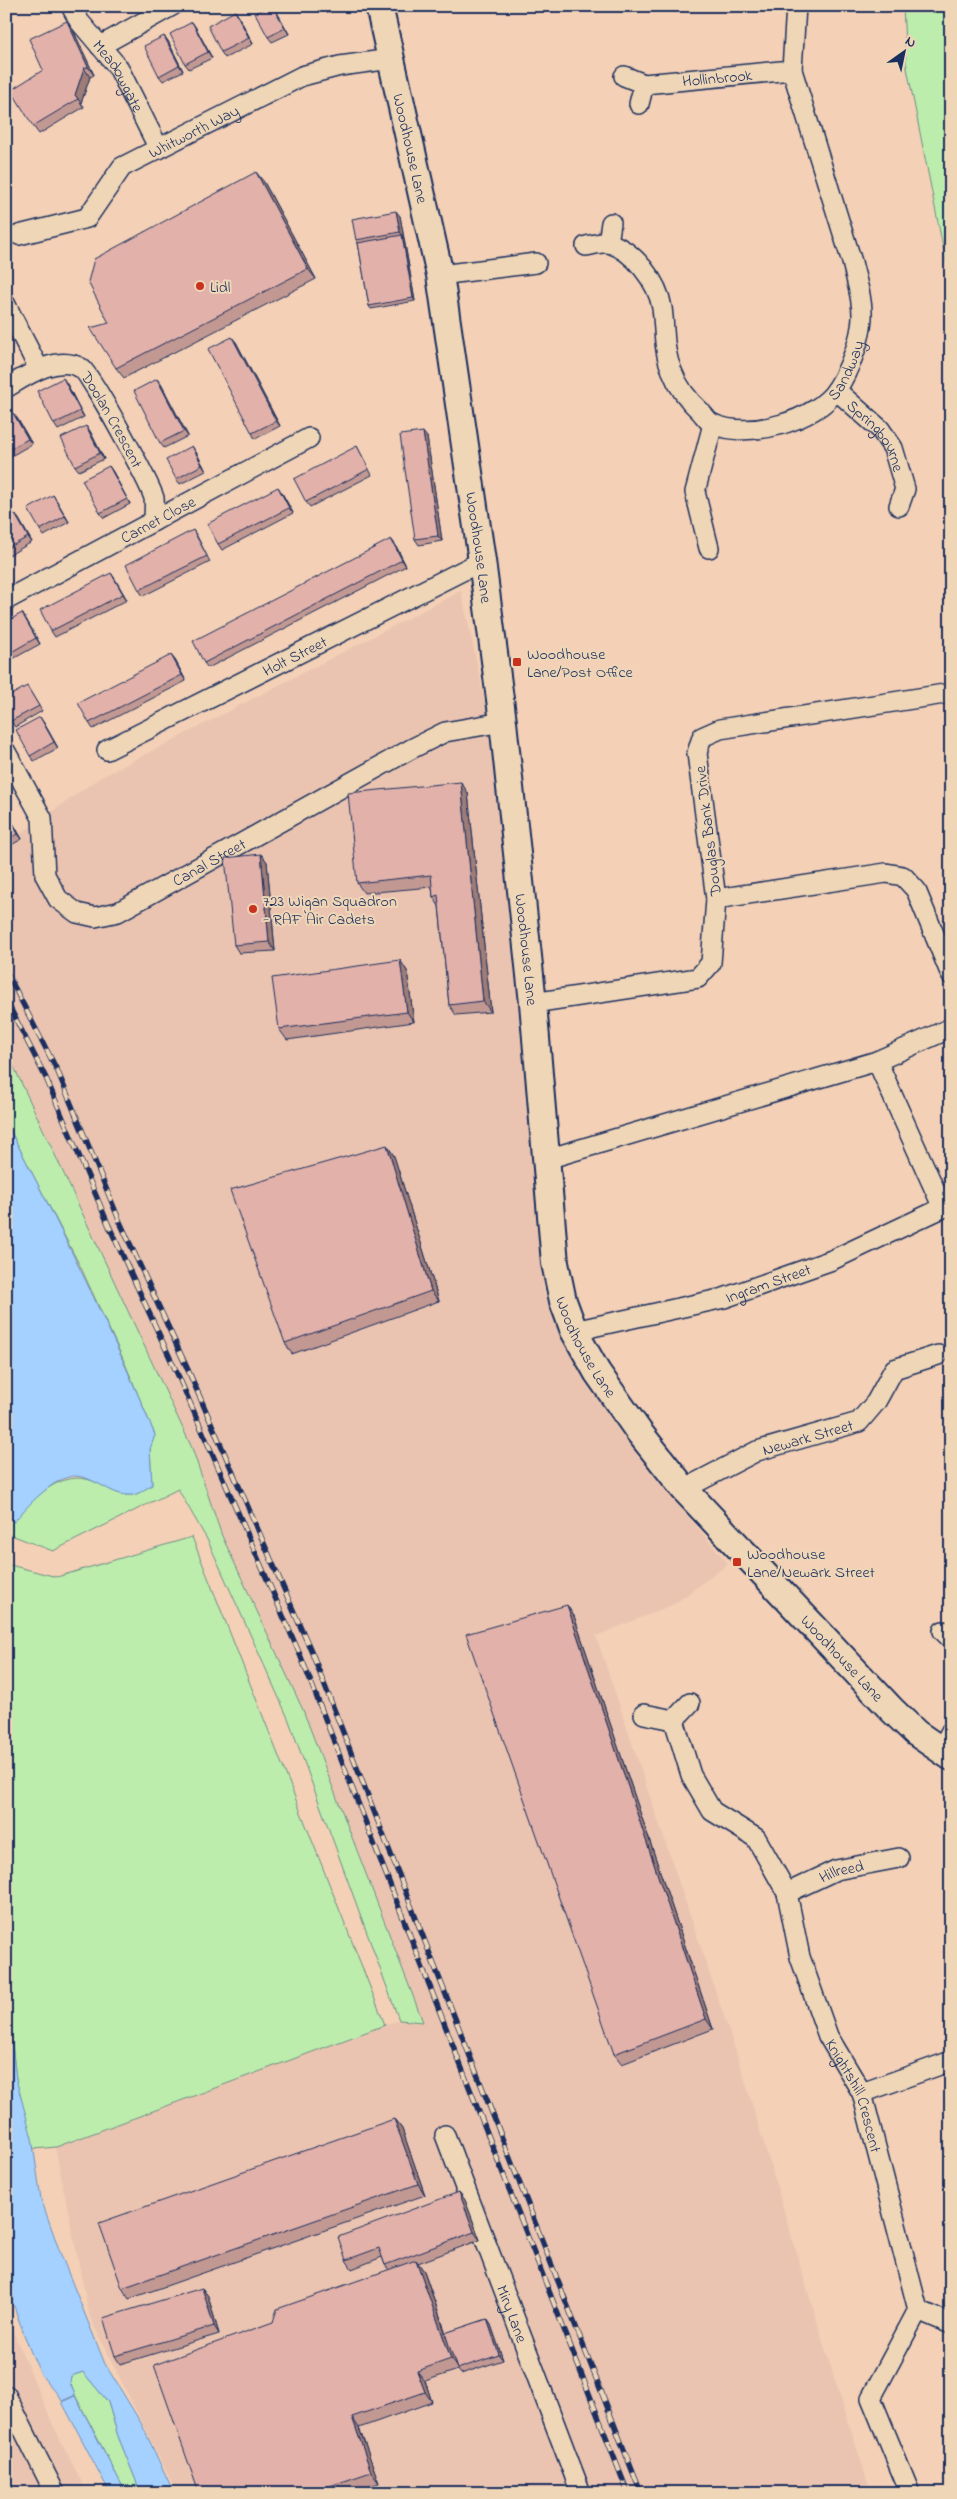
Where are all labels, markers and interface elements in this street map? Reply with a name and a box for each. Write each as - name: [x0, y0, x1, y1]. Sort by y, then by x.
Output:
- north arrow: [880, 28, 930, 78]
- text: N: [901, 31, 920, 54]
- street label: Meadowgate: [86, 35, 149, 117]
- street label: Hollinbrook: [681, 64, 754, 94]
- street label: Woodhouse Lane: [385, 92, 434, 207]
- street label: Whitworth Way: [145, 100, 244, 166]
- place label: Lidl: [210, 276, 231, 300]
- marker: Lidl: [194, 280, 206, 292]
- street label: Sandway: [822, 338, 872, 407]
- street label: Doolan Crescent: [73, 366, 148, 473]
- street label: Springbourne: [840, 395, 910, 476]
- street label: Carnet Close: [117, 490, 201, 551]
- street label: Woodhouse Lane: [458, 490, 497, 605]
- street label: Holt Street: [259, 631, 332, 684]
- place label: Woodhouse Lane/Post Office: [527, 643, 634, 685]
- marker: Woodhouse Lane/Post Office: [511, 656, 523, 668]
- street label: Douglas Bank Drive: [689, 764, 729, 898]
- street label: Canal Street: [168, 833, 252, 893]
- place label: 723 Wigan Squadron - RAF Air Cadets: [263, 890, 397, 932]
- street label: Woodhouse Lane: [507, 893, 543, 1007]
- marker: 723 Wigan Squadron - RAF Air Cadets: [247, 903, 259, 915]
- street label: Ingram Street: [722, 1258, 815, 1311]
- street label: Woodhouse Lane: [548, 1293, 622, 1404]
- street label: Newark Street: [760, 1414, 857, 1463]
- place label: Woodhouse Lane/Newark Street: [747, 1543, 876, 1585]
- marker: Woodhouse Lane/Newark Street: [731, 1556, 743, 1568]
- street label: Woodhouse Lane: [794, 1610, 889, 1709]
- street label: Hillreed: [815, 1855, 866, 1890]
- street label: Knightshill Crescent: [818, 2035, 887, 2156]
- street label: Miry Lane: [489, 2282, 533, 2347]

